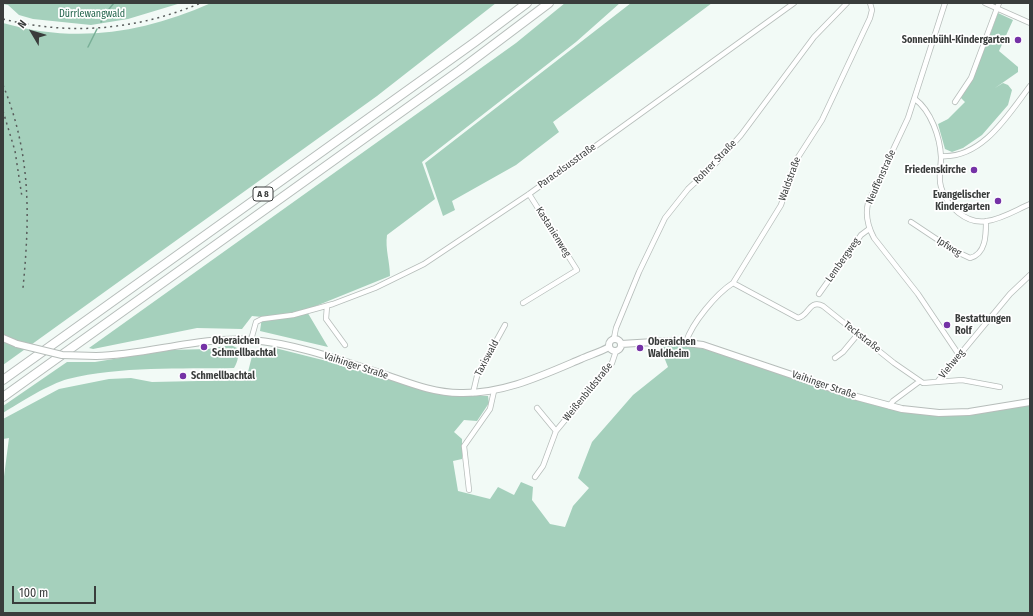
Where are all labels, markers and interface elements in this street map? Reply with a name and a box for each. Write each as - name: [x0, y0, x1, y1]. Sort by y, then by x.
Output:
- park label: Dürrlewangwald: [59, 8, 125, 20]
- north arrow: [12, 12, 52, 52]
- text: N: [15, 18, 29, 31]
- place label: Sonnenbühl-Kindergarten: [902, 34, 1010, 46]
- marker: Sonnenbühl-Kindergarten: [1013, 35, 1023, 45]
- street label: Rohrer Straße: [691, 138, 739, 186]
- street label: Paracelsusstraße: [536, 141, 598, 191]
- street label: Neuffenstraße: [864, 148, 898, 206]
- street label: Waldstraße: [777, 155, 803, 203]
- place label: Friedenskirche: [905, 164, 966, 176]
- marker: Friedenskirche: [969, 165, 979, 175]
- road number: A 8: [253, 187, 273, 201]
- place label: Evangelischer Kindergarten: [933, 189, 990, 212]
- marker: Evangelischer Kindergarten: [993, 196, 1003, 206]
- street label: Kastanienweg: [533, 205, 573, 259]
- street label: Ipfweg: [934, 235, 964, 259]
- street label: Lembergweg: [823, 236, 863, 284]
- place label: Bestattungen Rolf: [955, 313, 1011, 336]
- street label: Teckstraße: [841, 319, 883, 355]
- marker: Bestattungen Rolf: [942, 320, 952, 330]
- place label: Oberaichen Schmellbachtal: [212, 335, 276, 358]
- place label: Oberaichen Waldheim: [648, 336, 696, 360]
- street label: Taxiswald: [472, 338, 502, 378]
- marker: Oberaichen Schmellbachtal: [199, 342, 209, 352]
- marker: Oberaichen Waldheim: [635, 343, 645, 353]
- street label: Viehweg: [937, 347, 967, 381]
- street label: Vaihinger Straße: [322, 350, 390, 382]
- street label: Weißenbildstraße: [561, 360, 615, 424]
- street label: Vaihinger Straße: [790, 368, 858, 402]
- place label: Schmellbachtal: [191, 370, 255, 382]
- marker: Schmellbachtal: [178, 371, 188, 381]
- scale bar: [14, 578, 98, 604]
- text: 100 m: [19, 586, 48, 600]

